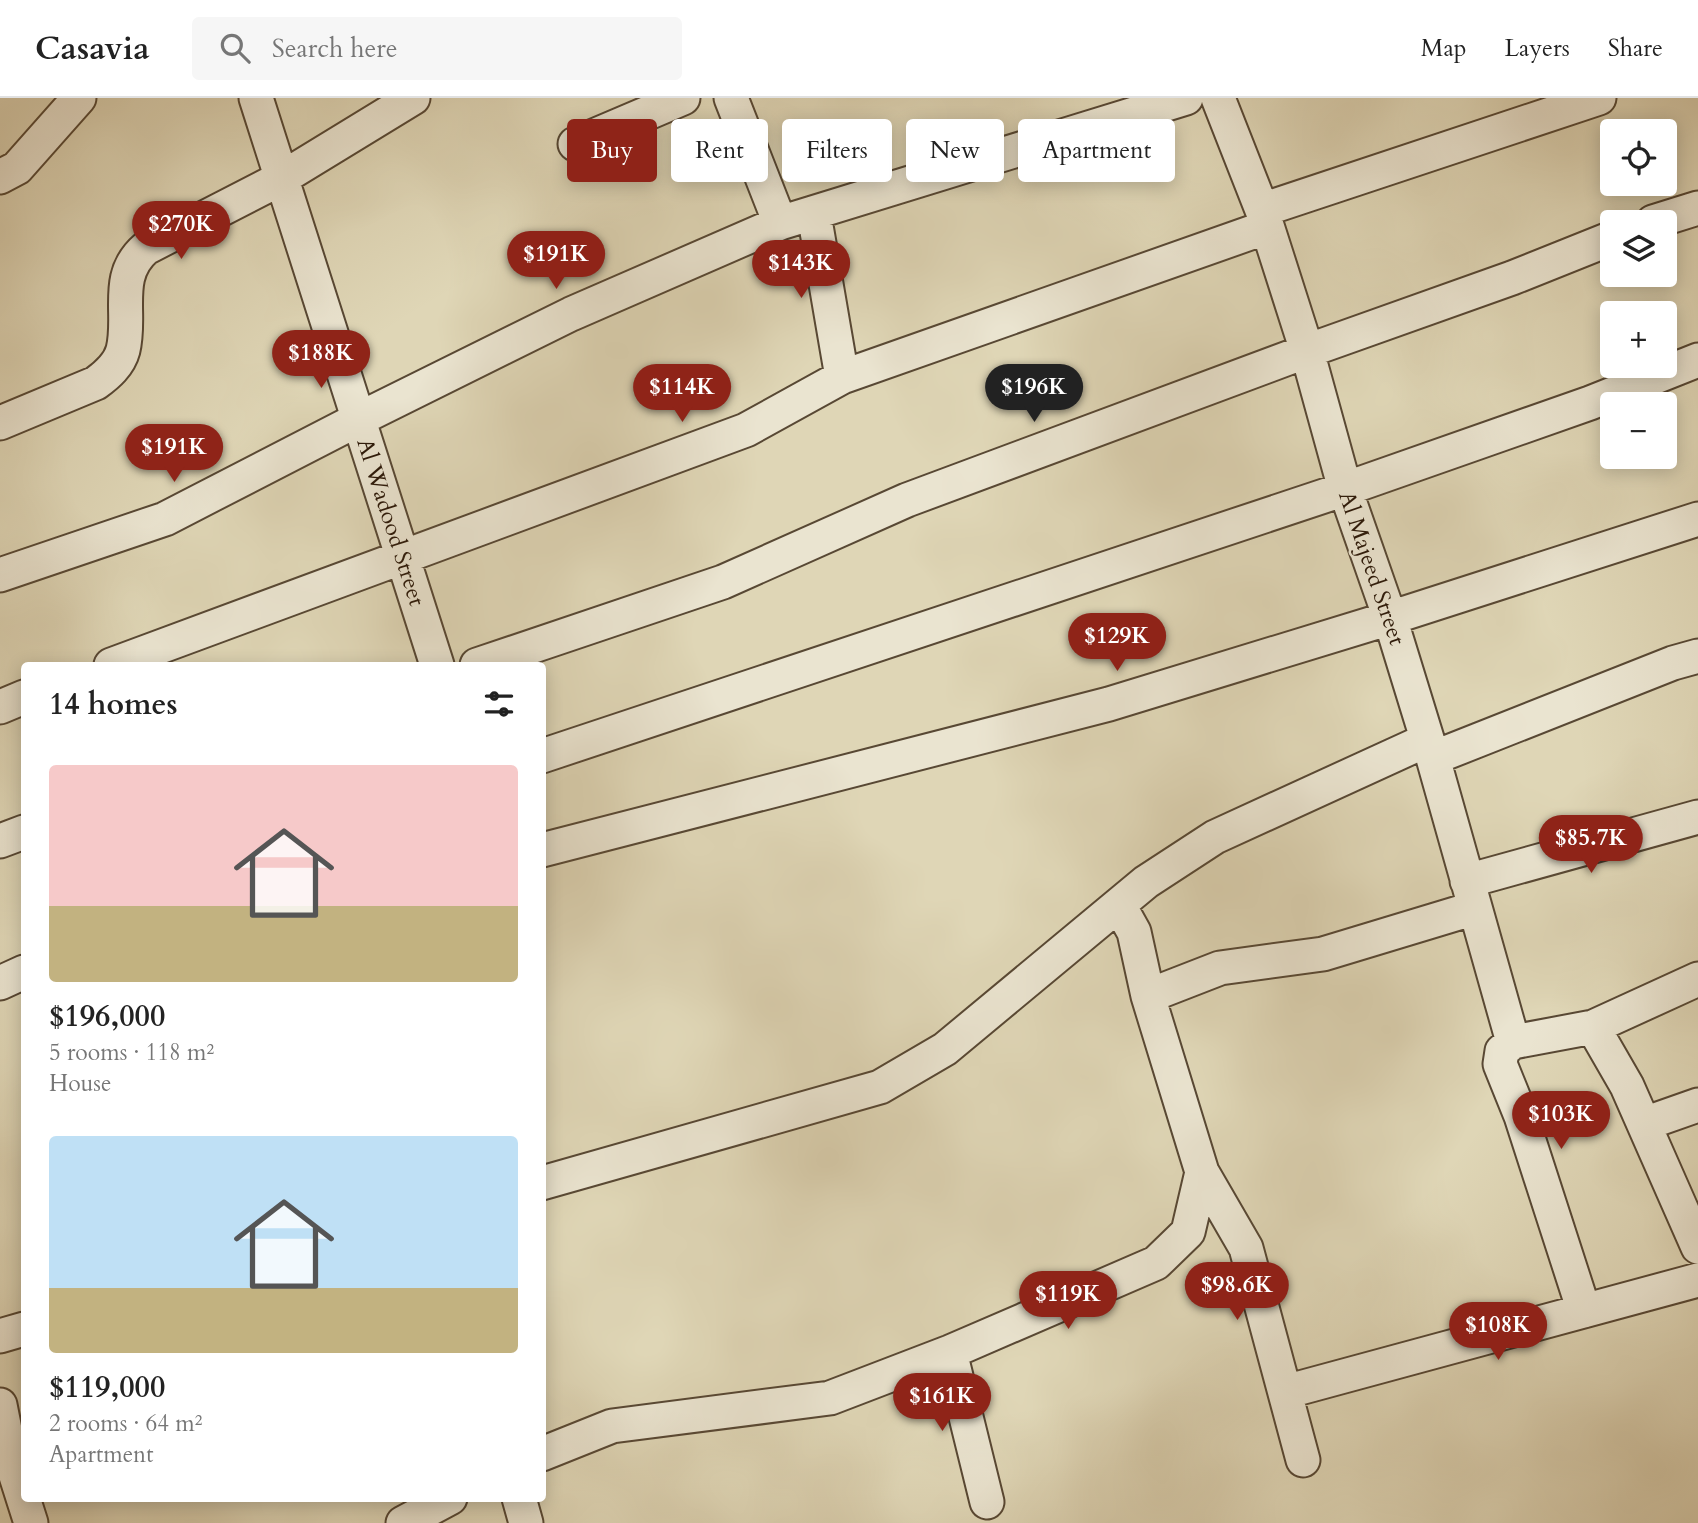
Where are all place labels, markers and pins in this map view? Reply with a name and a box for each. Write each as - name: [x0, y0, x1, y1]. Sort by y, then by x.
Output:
- pin: $270K: [132, 202, 230, 261]
- pin: $191K: [507, 232, 605, 291]
- pin: $143K: [752, 240, 850, 300]
- pin: $188K: [272, 330, 370, 390]
- pin: $114K: [633, 364, 731, 424]
- pin: $196K: [985, 364, 1083, 424]
- pin: $191K: [125, 424, 223, 484]
- pin: $129K: [1068, 614, 1166, 673]
- pin: $85.7K: [1534, 816, 1648, 875]
- pin: $103K: [1512, 1091, 1610, 1151]
- pin: $98.6K: [1180, 1262, 1294, 1322]
- pin: $119K: [1019, 1272, 1117, 1331]
- pin: $108K: [1449, 1302, 1547, 1362]
- pin: $161K: [893, 1374, 991, 1433]

